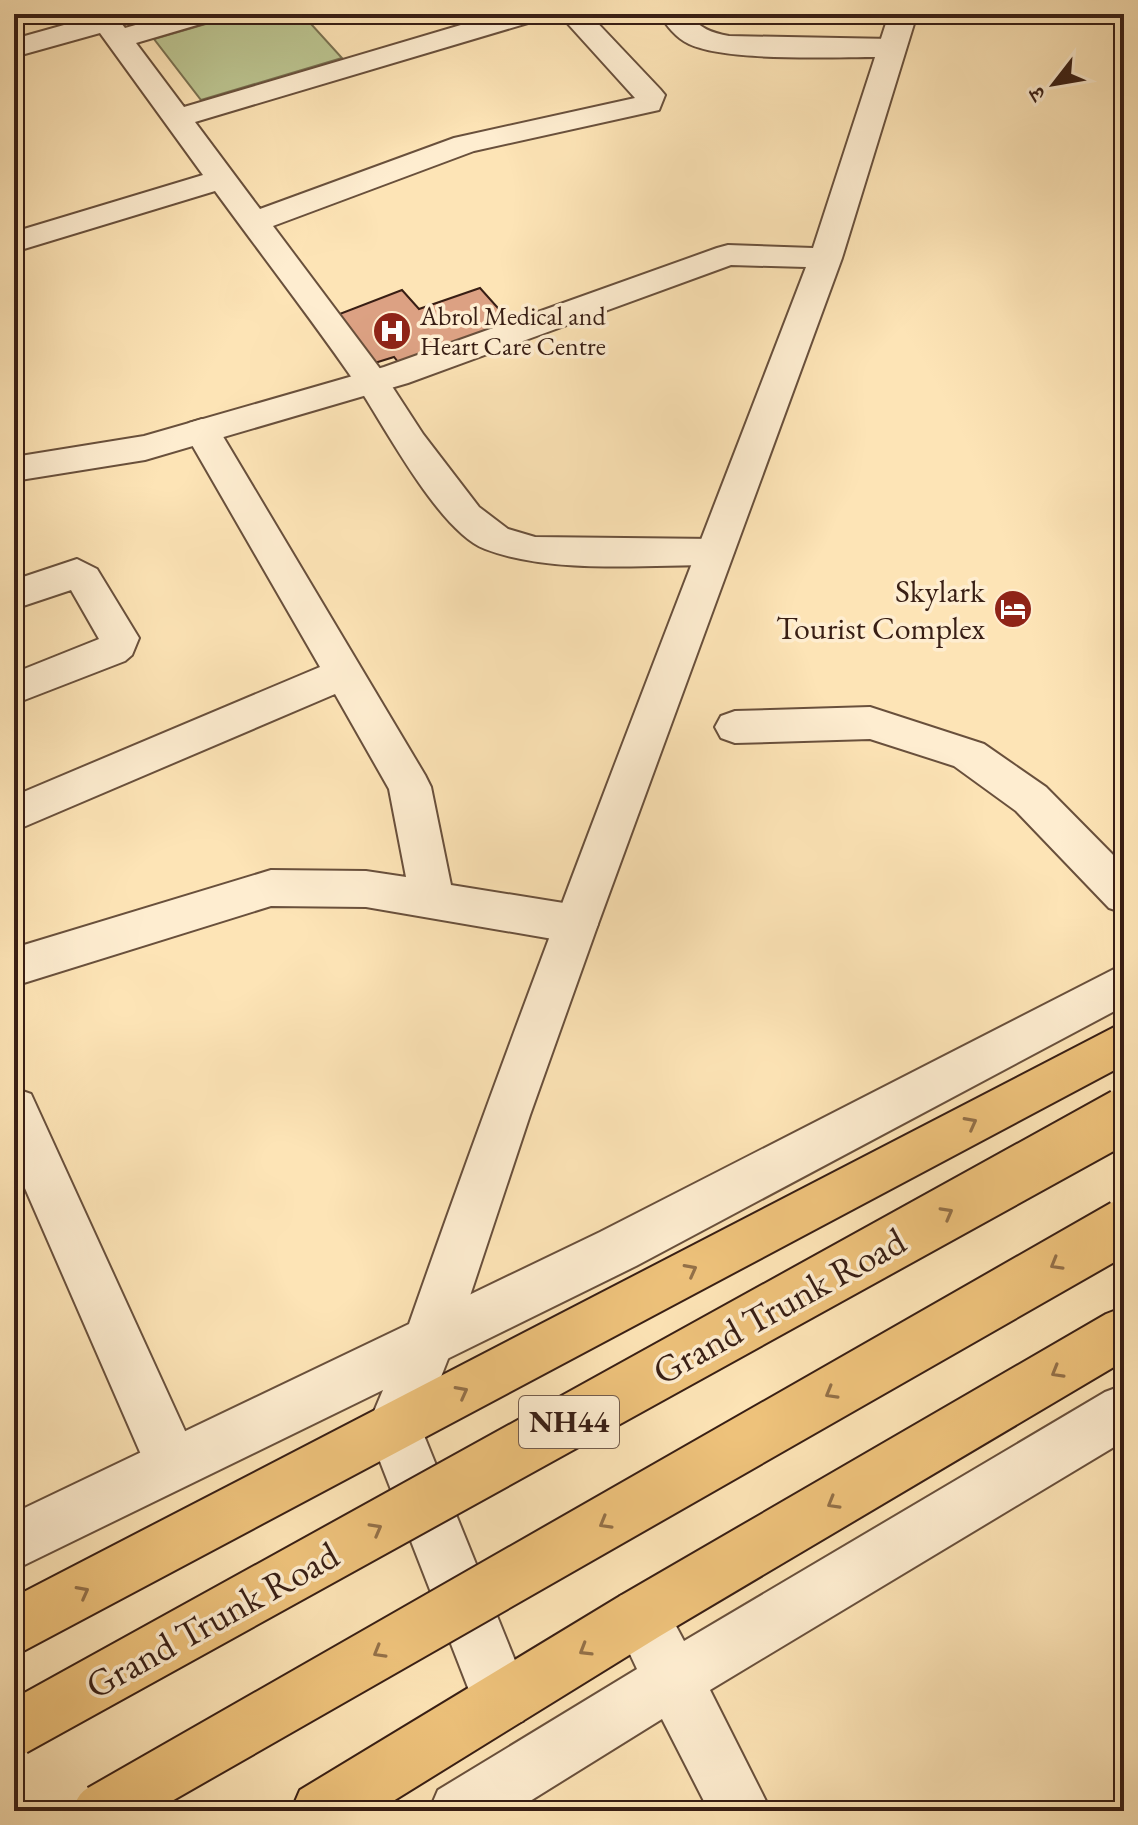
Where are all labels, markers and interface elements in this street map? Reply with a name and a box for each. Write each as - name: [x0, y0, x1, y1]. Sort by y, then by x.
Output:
- north arrow: [1014, 44, 1094, 124]
- text: उ: [1021, 80, 1054, 108]
- place label: Abrol Medical and Heart Care Centre: [419, 299, 606, 363]
- hospital icon: Abrol Medical and Heart Care Centre: [371, 310, 413, 352]
- place label: Skylark Tourist Complex: [776, 570, 986, 649]
- hotel icon: Skylark Tourist Complex: [992, 588, 1034, 630]
- one-way arrow: [962, 1117, 977, 1132]
- one-way arrow: [938, 1207, 952, 1223]
- street label: Grand Trunk Road: [644, 1215, 915, 1395]
- one-way arrow: [1050, 1254, 1065, 1270]
- one-way arrow: [683, 1265, 698, 1280]
- one-way arrow: [1051, 1362, 1066, 1378]
- one-way arrow: [824, 1384, 839, 1399]
- one-way arrow: [453, 1386, 468, 1401]
- road number: NH44: [519, 1396, 619, 1448]
- one-way arrow: [827, 1493, 841, 1509]
- one-way arrow: [599, 1513, 614, 1529]
- one-way arrow: [368, 1523, 382, 1538]
- street label: Grand Trunk Road: [77, 1529, 348, 1709]
- one-way arrow: [75, 1586, 89, 1601]
- one-way arrow: [579, 1640, 594, 1656]
- one-way arrow: [373, 1642, 388, 1658]

